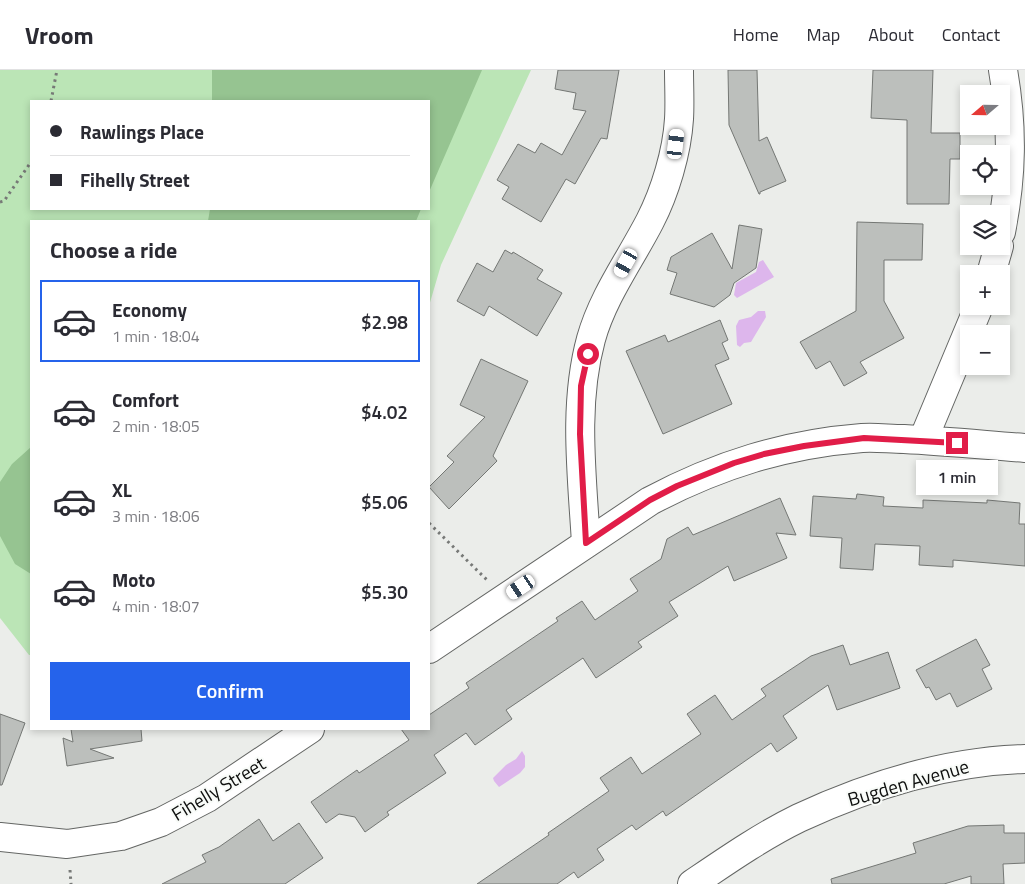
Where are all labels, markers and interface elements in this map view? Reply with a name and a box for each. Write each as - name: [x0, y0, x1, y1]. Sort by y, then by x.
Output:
- text: Vroom: [25, 17, 94, 53]
- text: Home: [733, 21, 779, 48]
- text: Map: [807, 21, 840, 48]
- text: About: [868, 21, 914, 48]
- text: Contact: [942, 21, 1000, 48]
- north arrow: [960, 85, 1010, 135]
- map controls: [960, 85, 1010, 375]
- text: Rawlings Place: [80, 117, 204, 146]
- car: [666, 128, 685, 160]
- button: locate: [960, 145, 1010, 195]
- text: Fihelly Street: [80, 165, 190, 194]
- button: layers: [960, 205, 1010, 255]
- text: Choose a ride: [50, 233, 177, 267]
- car: [612, 246, 639, 280]
- button: +: [960, 265, 1010, 315]
- text: Economy: [112, 295, 187, 324]
- icon: car: [52, 299, 97, 344]
- text: $2.98: [361, 307, 408, 336]
- text: 1 min · 18:04: [112, 324, 200, 348]
- button: −: [960, 325, 1010, 375]
- route start: [577, 343, 599, 365]
- text: Comfort: [112, 385, 179, 414]
- icon: car: [52, 389, 97, 434]
- text: $4.02: [361, 397, 408, 426]
- text: 2 min · 18:05: [112, 414, 200, 438]
- route end: [946, 432, 968, 454]
- callout: 1 min: [916, 460, 998, 496]
- text: 1 min: [938, 465, 976, 489]
- text: XL: [112, 475, 132, 504]
- icon: car: [52, 479, 97, 524]
- text: $5.06: [361, 487, 408, 516]
- text: 3 min · 18:06: [112, 504, 200, 528]
- text: Moto: [112, 565, 155, 594]
- icon: car: [52, 569, 97, 614]
- car: [504, 572, 537, 602]
- text: $5.30: [361, 577, 408, 606]
- text: 4 min · 18:07: [112, 594, 200, 618]
- button: Confirm: [50, 662, 410, 720]
- street label: Fihelly Street: [165, 748, 271, 827]
- street label: Bugden Avenue: [844, 751, 972, 813]

